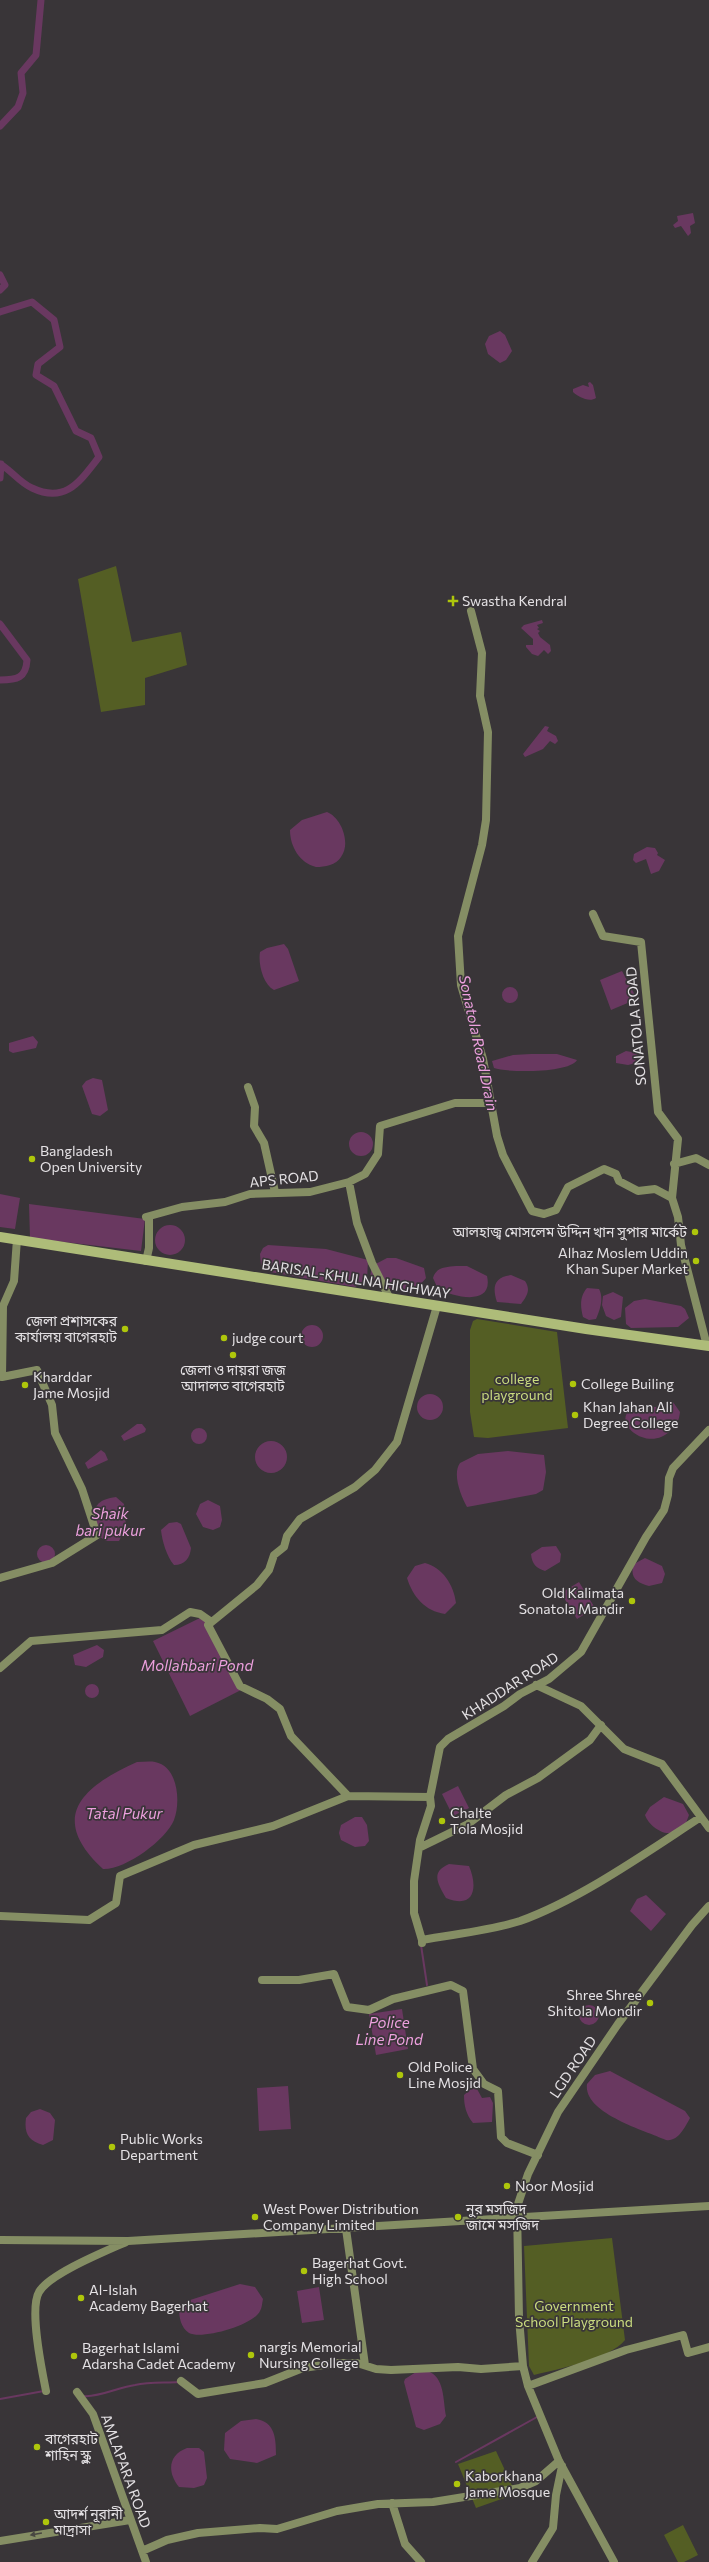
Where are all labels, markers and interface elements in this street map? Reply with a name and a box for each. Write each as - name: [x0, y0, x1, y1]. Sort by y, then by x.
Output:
- place label: Swastha Kendral: [462, 592, 567, 609]
- marker: Swastha Kendral: [447, 595, 459, 607]
- street label: SONATOLA ROAD: [622, 966, 649, 1086]
- water label: Sonatola Road Drain: [456, 973, 502, 1113]
- place label: Bangladesh Open University: [40, 1142, 142, 1175]
- marker: Bangladesh Open University: [27, 1154, 37, 1164]
- street label: APS ROAD: [248, 1166, 319, 1191]
- place label: আলহাজ্ব মোসলেম উদ্দিন খান সুপার মার্কেট: [452, 1223, 687, 1241]
- marker: আলহাজ্ব মোসলেম উদ্দিন খান সুপার মার্কেট: [690, 1227, 700, 1237]
- place label: Alhaz Moslem Uddin Khan Super Market: [558, 1244, 688, 1277]
- street label: BARISAL-KHULNA HIGHWAY: [261, 1255, 452, 1302]
- marker: Alhaz Moslem Uddin Khan Super Market: [691, 1256, 701, 1266]
- place label: জেলা প্রশাসকের কার্যালয় বাগেরহাট: [14, 1312, 118, 1345]
- marker: জেলা প্রশাসকের কার্যালয় বাগেরহাট: [120, 1324, 130, 1334]
- place label: judge court: [232, 1329, 304, 1346]
- marker: judge court: [219, 1333, 229, 1343]
- marker: জেলা ও দায়রা জজ আদালত বাগেরহাট: [228, 1350, 238, 1360]
- place label: জেলা ও দায়রা জজ আদালত বাগেরহাট: [180, 1361, 287, 1394]
- place label: Kharddar Jame Mosjid: [33, 1368, 110, 1401]
- park label: college playground: [481, 1370, 553, 1403]
- place label: College Builing: [581, 1375, 675, 1392]
- marker: College Builing: [568, 1379, 578, 1389]
- marker: Kharddar Jame Mosjid: [20, 1380, 30, 1390]
- place label: Khan Jahan Ali Degree College: [583, 1398, 678, 1431]
- marker: Khan Jahan Ali Degree College: [570, 1410, 580, 1420]
- water label: Shaik bari pukur: [75, 1504, 146, 1539]
- place label: Old Kalimata Sonatola Mandir: [519, 1584, 624, 1617]
- marker: Old Kalimata Sonatola Mandir: [627, 1596, 637, 1606]
- street label: KHADDAR ROAD: [458, 1648, 561, 1723]
- water label: Mollahbari Pond: [141, 1656, 254, 1674]
- water label: Tatal Pukur: [85, 1804, 164, 1822]
- place label: Chalte Tola Mosjid: [450, 1804, 523, 1837]
- marker: Chalte Tola Mosjid: [437, 1816, 447, 1826]
- place label: Shree Shree Shitola Mondir: [548, 1986, 642, 2019]
- marker: Shree Shree Shitola Mondir: [645, 1998, 655, 2008]
- water label: Police Line Pond: [355, 2013, 424, 2048]
- street label: LGD ROAD: [546, 2032, 600, 2101]
- place label: Old Police Line Mosjid: [408, 2058, 481, 2091]
- marker: Old Police Line Mosjid: [395, 2070, 405, 2080]
- place label: Public Works Department: [120, 2130, 203, 2163]
- marker: Public Works Department: [107, 2142, 117, 2152]
- place label: Noor Mosjid: [515, 2177, 594, 2194]
- marker: Noor Mosjid: [502, 2181, 512, 2191]
- place label: West Power Distribution Company Limited: [263, 2200, 419, 2233]
- place label: নুর মসজিদ জামে মসজিদ: [465, 2200, 539, 2233]
- marker: West Power Distribution Company Limited: [250, 2212, 260, 2222]
- marker: নুর মসজিদ জামে মসজিদ: [453, 2212, 463, 2222]
- place label: Bagerhat Govt. High School: [312, 2254, 407, 2287]
- marker: Bagerhat Govt. High School: [299, 2266, 309, 2276]
- place label: Al-Islah Academy Bagerhat: [89, 2281, 208, 2314]
- marker: Al-Islah Academy Bagerhat: [76, 2293, 86, 2303]
- park label: Government School Playground: [515, 2297, 633, 2330]
- place label: nargis Memorial Nursing College: [259, 2338, 362, 2371]
- place label: Bagerhat Islami Adarsha Cadet Academy: [82, 2339, 236, 2372]
- marker: nargis Memorial Nursing College: [246, 2350, 256, 2360]
- marker: Bagerhat Islami Adarsha Cadet Academy: [69, 2351, 79, 2361]
- street label: AMLAPARA ROAD: [98, 2411, 155, 2530]
- place label: বাগেরহাট শাহিন স্কুল: [44, 2430, 98, 2464]
- marker: বাগেরহাট শাহিন স্কুল: [32, 2442, 42, 2452]
- place label: Kaborkhana Jame Mosque: [465, 2467, 550, 2500]
- marker: Kaborkhana Jame Mosque: [452, 2479, 462, 2489]
- place label: আদর্শ নূরানী মাদ্রাসা: [53, 2505, 123, 2538]
- marker: আদর্শ নূরানী মাদ্রাসা: [41, 2517, 51, 2527]
- one-way arrow: [29, 2531, 42, 2537]

